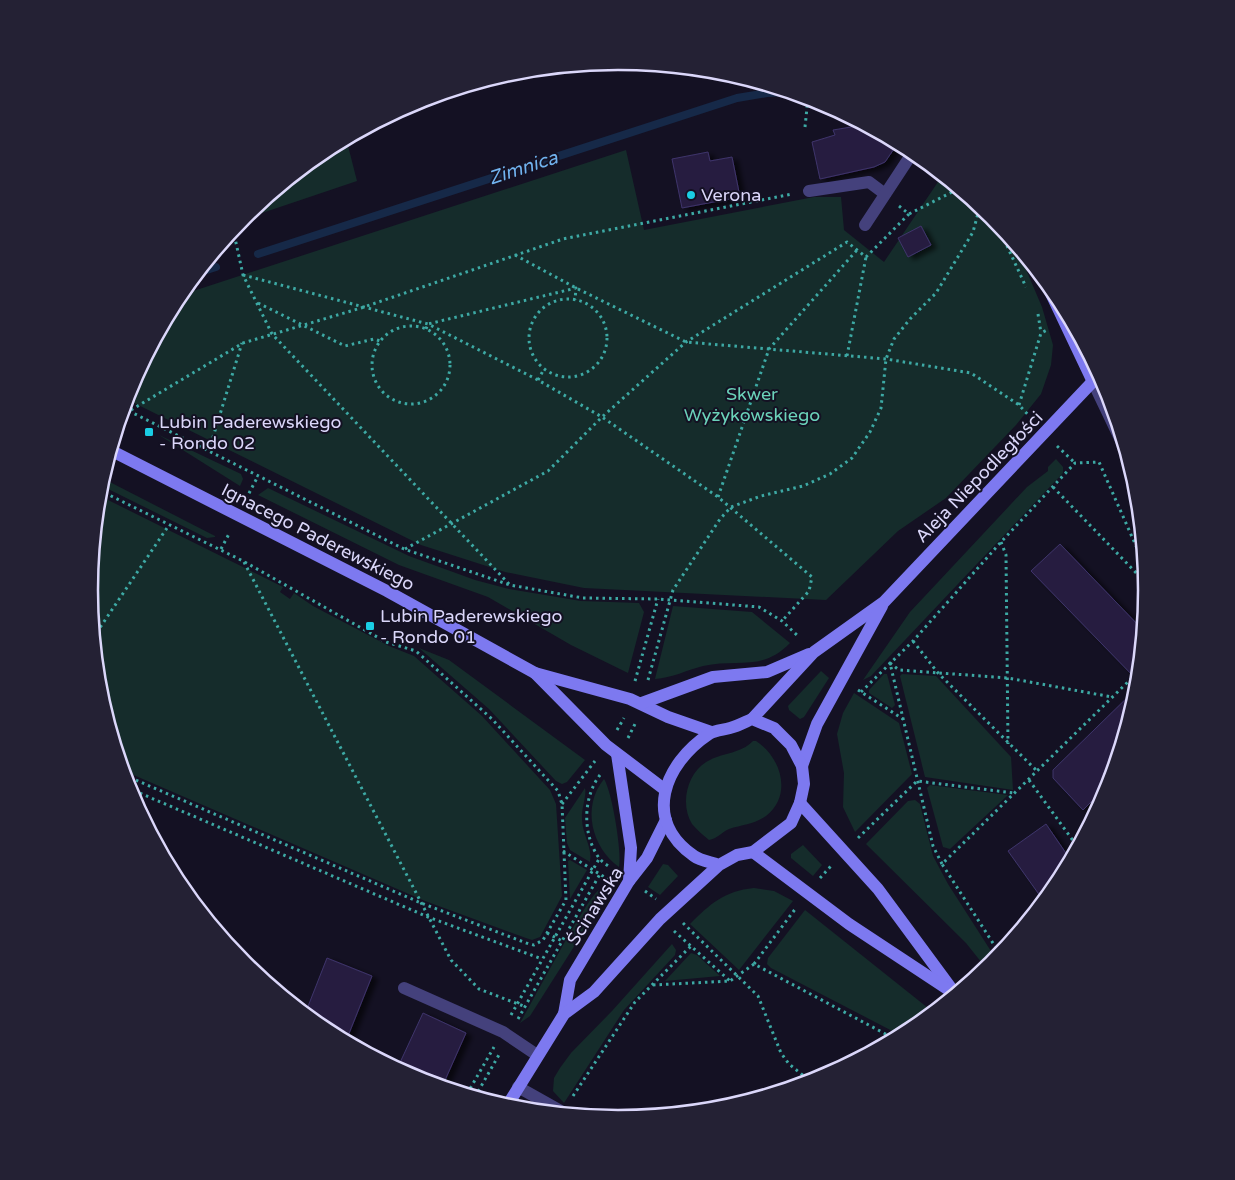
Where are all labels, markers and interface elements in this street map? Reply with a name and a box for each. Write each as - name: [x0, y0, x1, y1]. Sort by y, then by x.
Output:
- water label: Zimnica: [486, 146, 562, 189]
- place label: Verona: [701, 184, 761, 206]
- marker: Verona: [685, 189, 697, 201]
- park label: Skwer Wyżykowskiego: [684, 383, 820, 426]
- street label: Aleja Niepodległości: [911, 407, 1047, 547]
- place label: Lubin Paderewskiego - Rondo 02: [159, 411, 342, 454]
- marker: Lubin Paderewskiego - Rondo 02: [143, 426, 155, 438]
- street label: Ignacego Paderewskiego: [218, 479, 418, 595]
- place label: Lubin Paderewskiego - Rondo 01: [380, 605, 563, 648]
- marker: Lubin Paderewskiego - Rondo 01: [364, 620, 376, 632]
- street label: Ścinawska: [562, 863, 628, 949]

